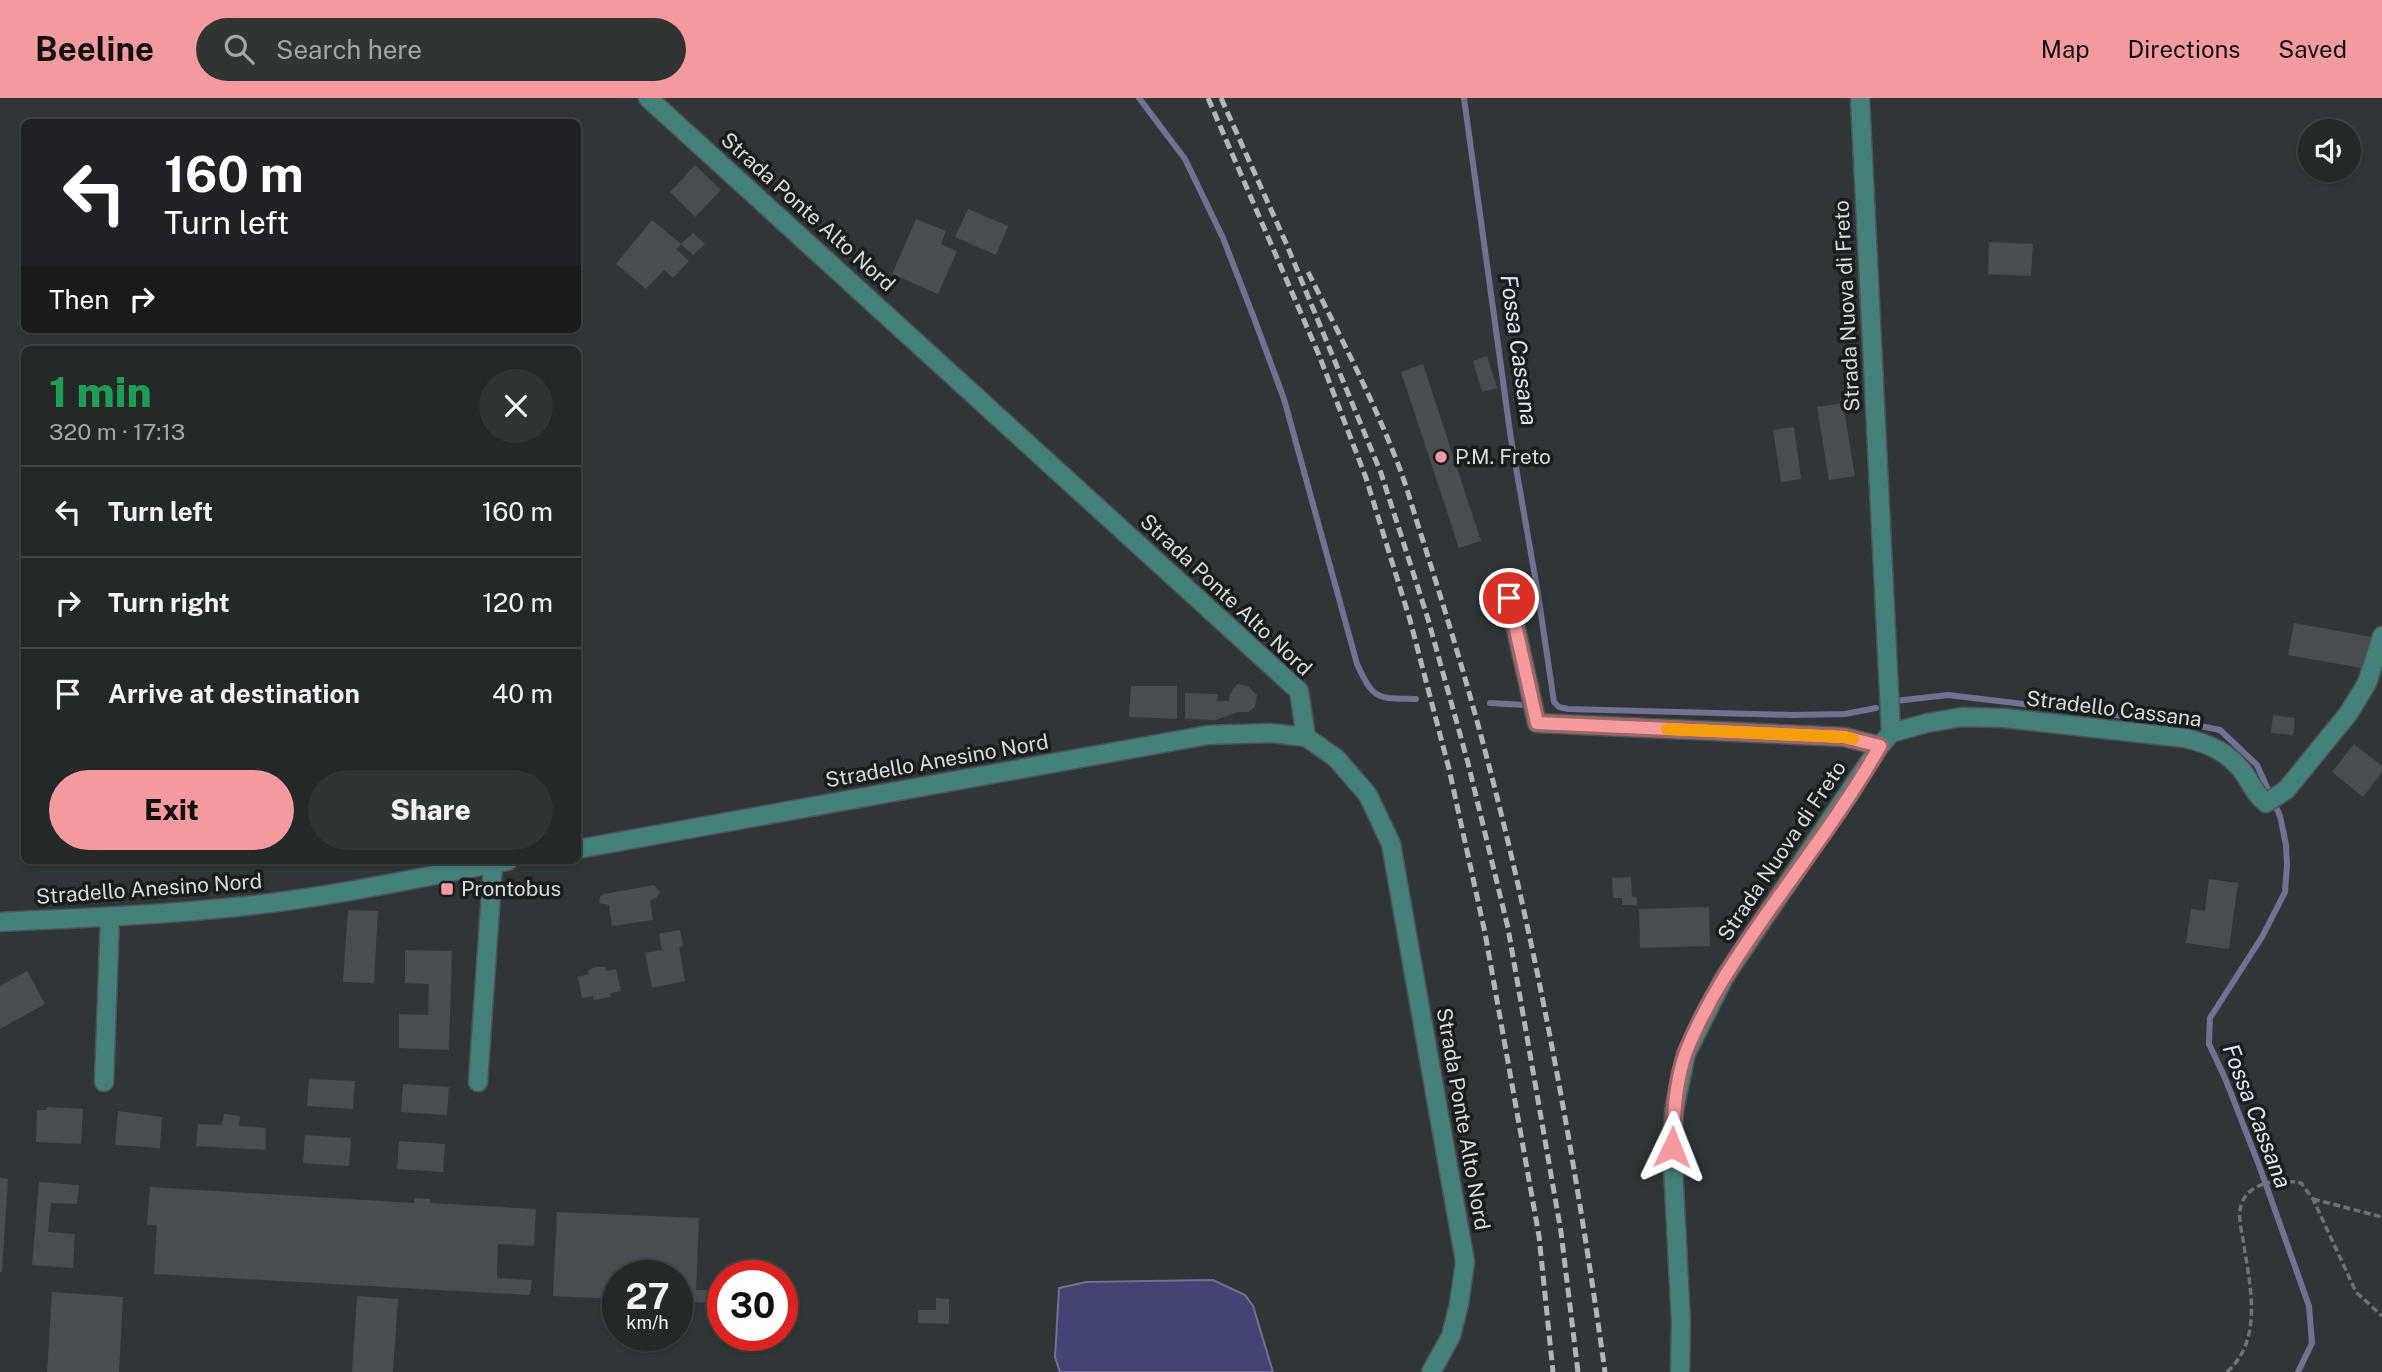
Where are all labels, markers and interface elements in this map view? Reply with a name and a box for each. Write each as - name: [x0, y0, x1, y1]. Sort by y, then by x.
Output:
- search box: [196, 18, 686, 81]
- text: Beeline: [35, 30, 154, 68]
- icon: search: [220, 30, 258, 68]
- text: Search here: [276, 34, 422, 65]
- text: Map: [2041, 35, 2090, 63]
- text: Directions: [2128, 35, 2240, 63]
- text: Saved: [2278, 35, 2347, 63]
- map controls: [2298, 119, 2361, 182]
- button: sound: [2298, 119, 2361, 182]
- street label: Strada Ponte Alto Nord: [716, 127, 900, 296]
- text: 160 m: [164, 145, 304, 203]
- icon: left: [49, 147, 140, 238]
- street label: Strada Nuova di Freto: [1828, 200, 1865, 412]
- text: Turn left: [164, 204, 289, 241]
- water label: Fossa Cassana: [1496, 273, 1543, 427]
- icon: right: [123, 280, 161, 318]
- text: Then: [49, 284, 109, 315]
- text: 1 min: [49, 367, 152, 416]
- button: close: [479, 369, 553, 443]
- text: 320 m · 17:13: [49, 418, 185, 445]
- place label: P.M. Freto: [1455, 444, 1551, 469]
- marker: P.M. Freto: [1433, 449, 1449, 465]
- icon: left: [49, 493, 87, 531]
- text: Turn left: [108, 496, 213, 527]
- text: 160 m: [482, 496, 553, 527]
- street label: Strada Ponte Alto Nord: [1135, 509, 1317, 681]
- pin: [1479, 568, 1539, 628]
- icon: arrive: [1490, 579, 1528, 617]
- icon: right: [49, 584, 87, 622]
- text: Turn right: [108, 587, 230, 618]
- text: 120 m: [482, 587, 553, 618]
- icon: arrive: [49, 675, 87, 713]
- text: Arrive at destination: [108, 678, 360, 709]
- text: 40 m: [492, 678, 553, 709]
- street label: Stradello Cassana: [2025, 685, 2203, 732]
- street label: Stradello Anesino Nord: [823, 729, 1051, 792]
- street label: Strada Nuova di Freto: [1712, 756, 1851, 945]
- button: Exit: [49, 770, 294, 850]
- button: Share: [308, 770, 553, 850]
- street label: Stradello Anesino Nord: [35, 868, 263, 909]
- place label: Prontobus: [461, 876, 561, 901]
- marker: Prontobus: [439, 881, 455, 897]
- street label: Strada Ponte Alto Nord: [1432, 1006, 1495, 1232]
- water label: Fossa Cassana: [2218, 1040, 2297, 1192]
- position arrow: [1635, 1110, 1709, 1184]
- speed limit sign: 30: [707, 1260, 798, 1351]
- text: 27: [625, 1276, 670, 1317]
- text: km/h: [626, 1312, 669, 1333]

